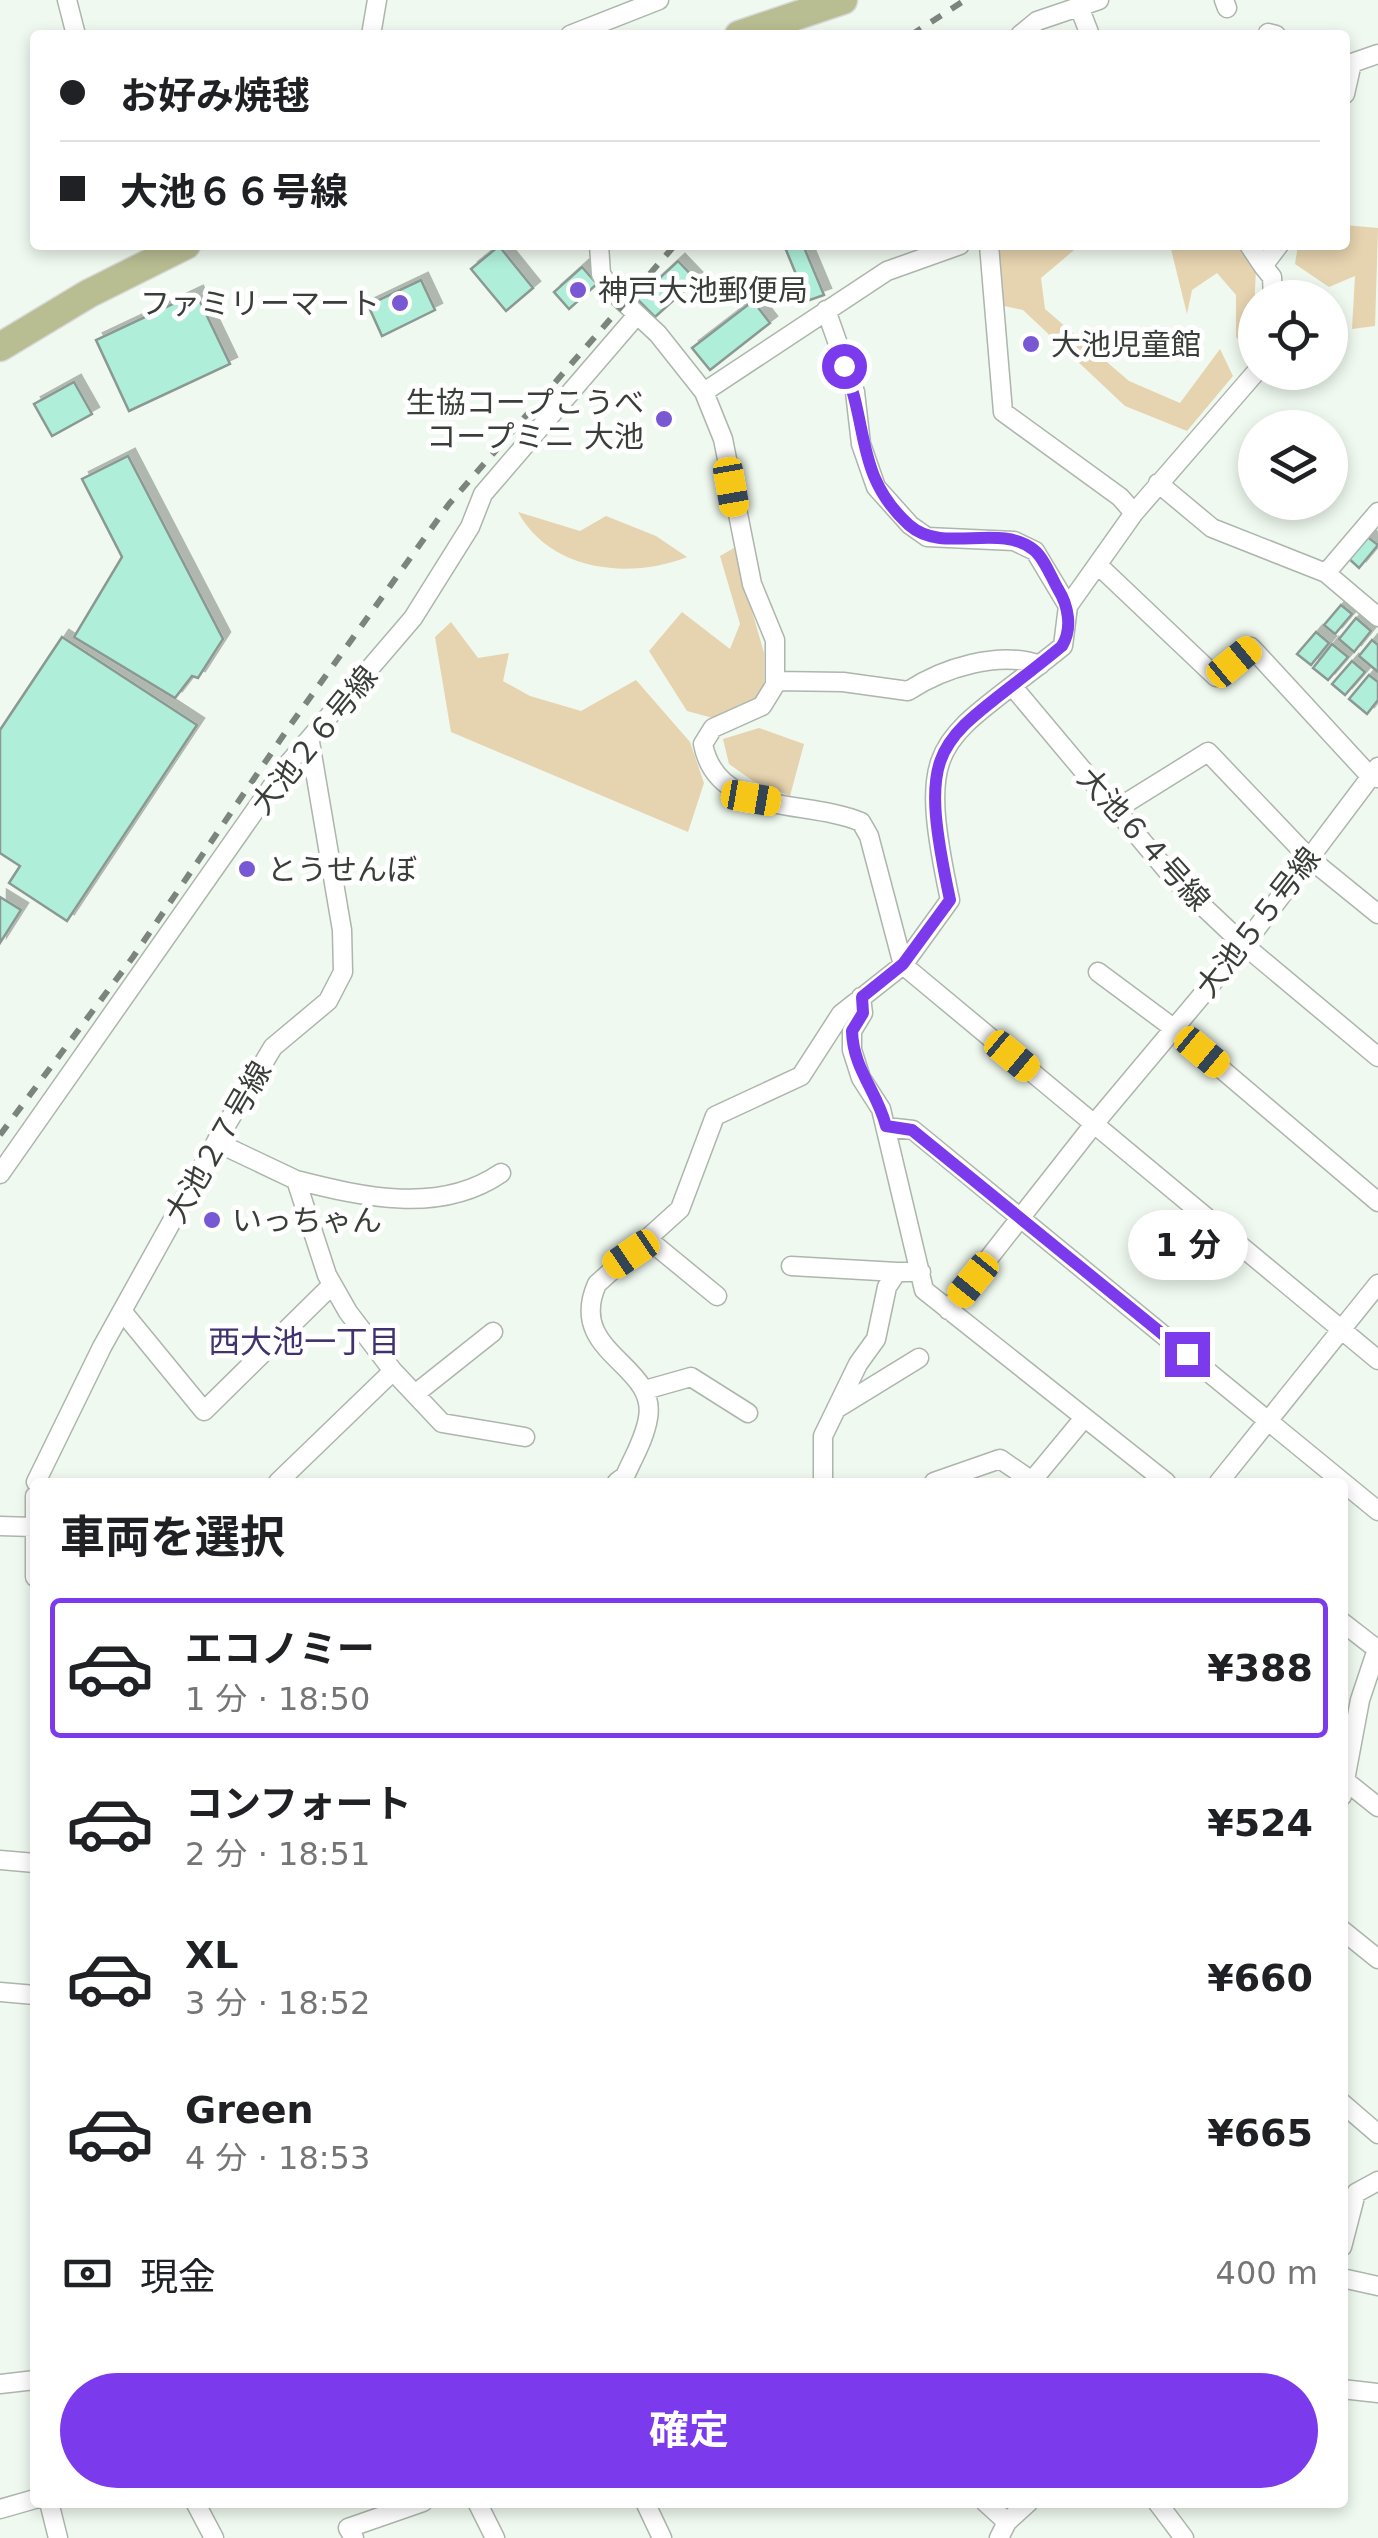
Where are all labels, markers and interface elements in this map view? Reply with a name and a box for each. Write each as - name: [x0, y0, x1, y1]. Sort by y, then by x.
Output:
- text: お好み焼毬: [120, 74, 310, 118]
- text: 大池６６号線: [120, 170, 348, 214]
- place label: 神戸大池郵便局: [598, 273, 808, 308]
- marker: 神戸大池郵便局: [567, 279, 589, 301]
- map controls: [1238, 280, 1348, 520]
- button: locate: [1238, 280, 1348, 390]
- place label: ファミリーマート: [140, 286, 380, 321]
- marker: ファミリーマート: [389, 292, 411, 314]
- place label: 大池児童館: [1051, 327, 1201, 362]
- marker: 大池児童館: [1020, 333, 1042, 355]
- route start: [822, 344, 867, 389]
- place label: 生協コープこうべ コープミニ 大池: [406, 385, 644, 454]
- marker: 生協コープこうべ コープミニ 大池: [653, 408, 675, 430]
- button: layers: [1238, 410, 1348, 520]
- car: [711, 455, 751, 519]
- car: [1201, 631, 1267, 693]
- street label: 大池２６号線: [244, 659, 384, 821]
- street label: 大池６４号線: [1071, 760, 1217, 918]
- car: [719, 778, 783, 818]
- street label: 大池５５号線: [1189, 840, 1327, 1004]
- place label: とうせんぼ: [267, 852, 417, 887]
- marker: とうせんぼ: [236, 858, 258, 880]
- car: [1169, 1021, 1235, 1083]
- car: [979, 1025, 1045, 1087]
- street label: 大池２７号線: [158, 1055, 278, 1229]
- place label: いっちゃん: [232, 1203, 382, 1238]
- marker: いっちゃん: [201, 1209, 223, 1231]
- callout: 1 分: [1127, 1209, 1247, 1279]
- car: [598, 1225, 664, 1283]
- text: 1 分: [1155, 1226, 1221, 1264]
- car: [942, 1247, 1004, 1313]
- district label: 西大池一丁目: [208, 1323, 400, 1361]
- route end: [1165, 1332, 1210, 1377]
- text: 車両を選択: [60, 1511, 285, 1564]
- icon: car: [65, 1623, 155, 1713]
- text: エコノミー: [185, 1627, 375, 1671]
- text: ¥388: [1207, 1646, 1313, 1690]
- text: 1 分 · 18:50: [185, 1680, 370, 1718]
- icon: car: [65, 1778, 155, 1868]
- text: コンフォート: [185, 1782, 412, 1826]
- text: ¥524: [1207, 1801, 1313, 1845]
- text: 2 分 · 18:51: [185, 1835, 370, 1873]
- icon: car: [65, 1933, 155, 2023]
- text: XL: [185, 1933, 239, 1977]
- text: ¥660: [1207, 1956, 1313, 2000]
- text: 3 分 · 18:52: [185, 1984, 370, 2022]
- icon: car: [65, 2088, 155, 2178]
- text: Green: [185, 2088, 314, 2132]
- text: ¥665: [1207, 2111, 1313, 2155]
- text: 4 分 · 18:53: [185, 2139, 370, 2177]
- icon: cash: [60, 2246, 115, 2301]
- text: 400 m: [1216, 2254, 1318, 2292]
- text: 現金: [140, 2255, 216, 2299]
- button: 確定: [60, 2373, 1318, 2488]

